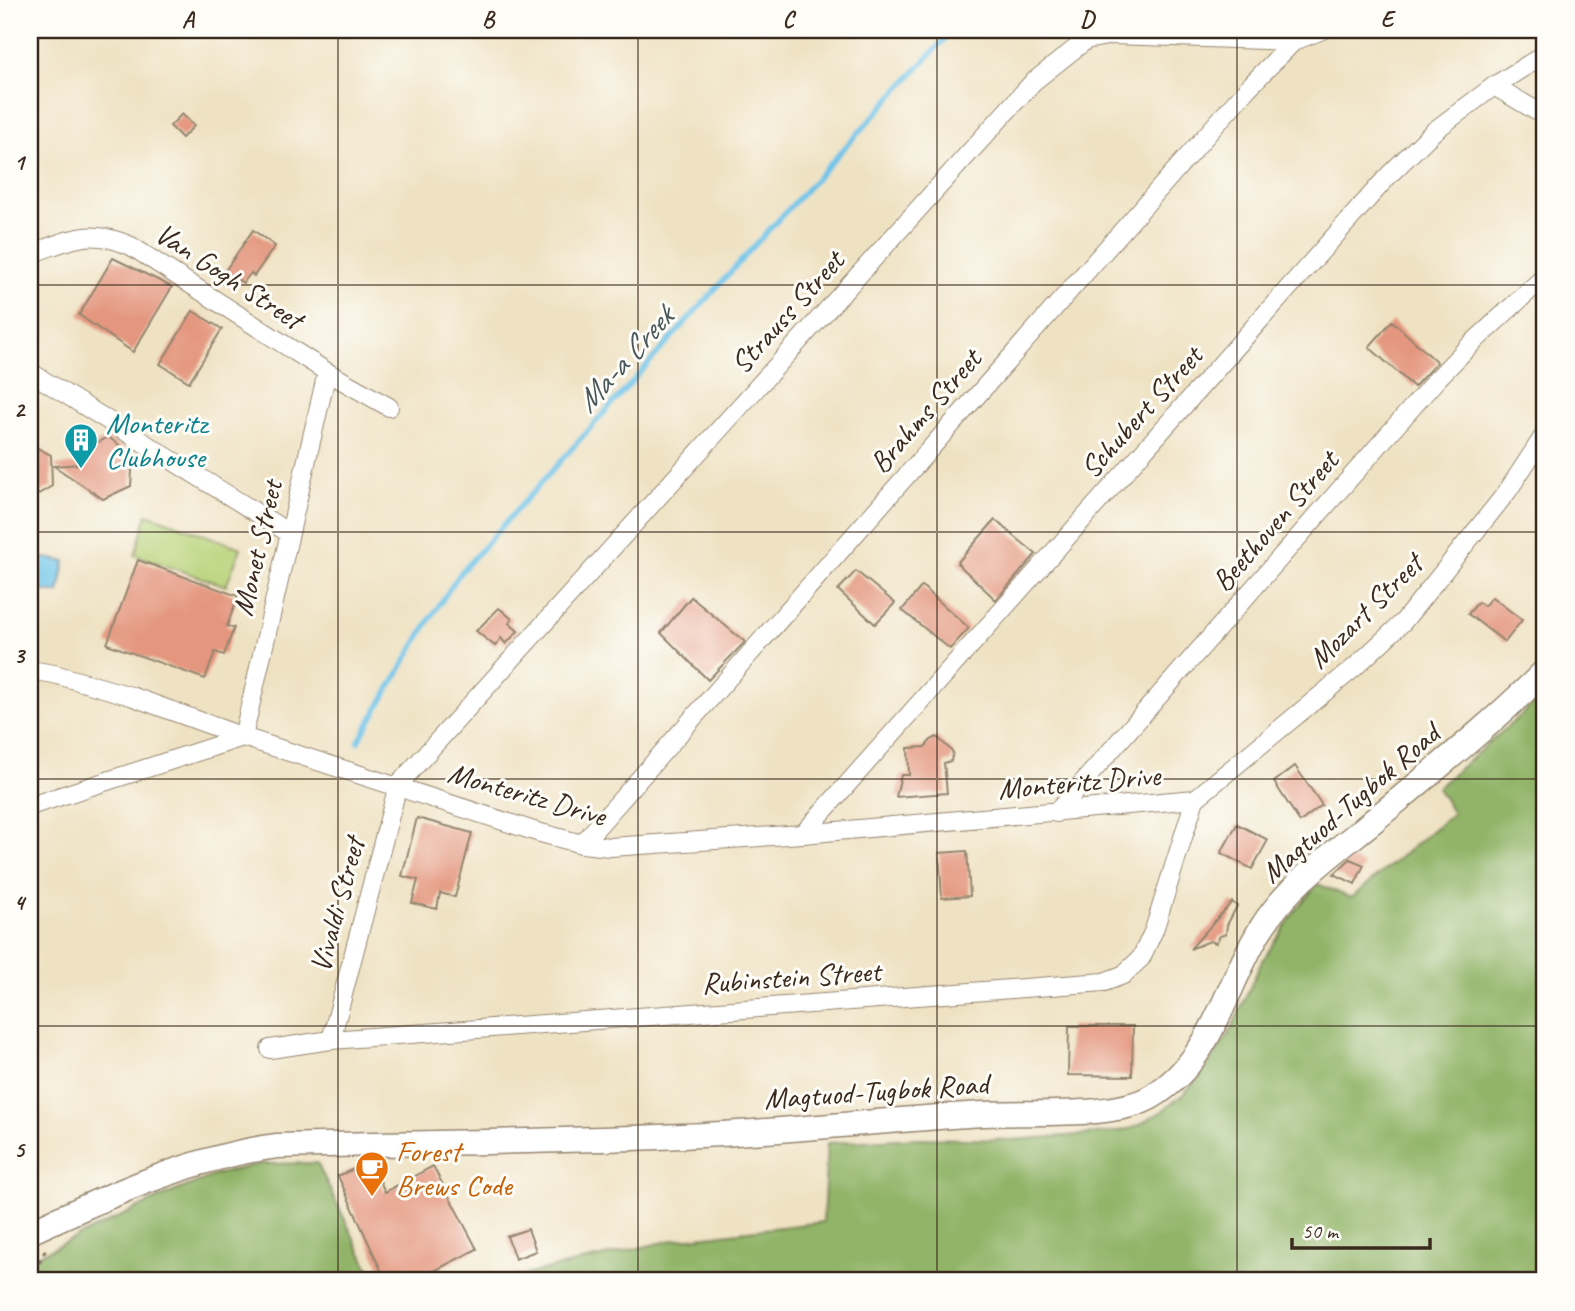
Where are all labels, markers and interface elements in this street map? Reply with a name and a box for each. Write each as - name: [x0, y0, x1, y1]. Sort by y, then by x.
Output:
- text: A: [182, 5, 196, 34]
- text: B: [482, 5, 496, 34]
- text: C: [783, 5, 797, 34]
- text: D: [1080, 5, 1096, 34]
- text: E: [1381, 5, 1397, 34]
- text: 1: [14, 148, 27, 177]
- street label: Van Gogh Street: [148, 214, 313, 340]
- street label: Strauss Street: [722, 240, 854, 381]
- water label: Ma-a Creek: [566, 294, 686, 421]
- street label: Schubert Street: [1072, 336, 1212, 486]
- street label: Brahms Street: [861, 339, 991, 481]
- text: 2: [14, 395, 27, 424]
- place label: Monteritz Clubhouse: [106, 404, 210, 476]
- building icon: Monteritz Clubhouse: [62, 421, 100, 470]
- street label: Beethoven Street: [1203, 440, 1349, 599]
- street label: Monet Street: [223, 474, 292, 619]
- street label: Mozart Street: [1300, 543, 1433, 676]
- text: 3: [14, 641, 27, 670]
- street label: Magtuod-Tugbok Road: [1253, 712, 1450, 891]
- street label: Monteritz Drive: [444, 753, 612, 835]
- street label: Monteritz Drive: [997, 756, 1164, 808]
- street label: Vivaldi Street: [301, 830, 374, 976]
- text: 4: [14, 888, 27, 917]
- street label: Rubinstein Street: [700, 952, 885, 1002]
- street label: Magtuod-Tugbok Road: [763, 1064, 993, 1118]
- place label: Forest Brews Code: [396, 1132, 514, 1204]
- text: 5: [14, 1135, 26, 1164]
- cafe icon: Forest Brews Code: [353, 1149, 391, 1198]
- scale bar: [1292, 1206, 1430, 1250]
- text: 50 m: [1302, 1218, 1340, 1244]

